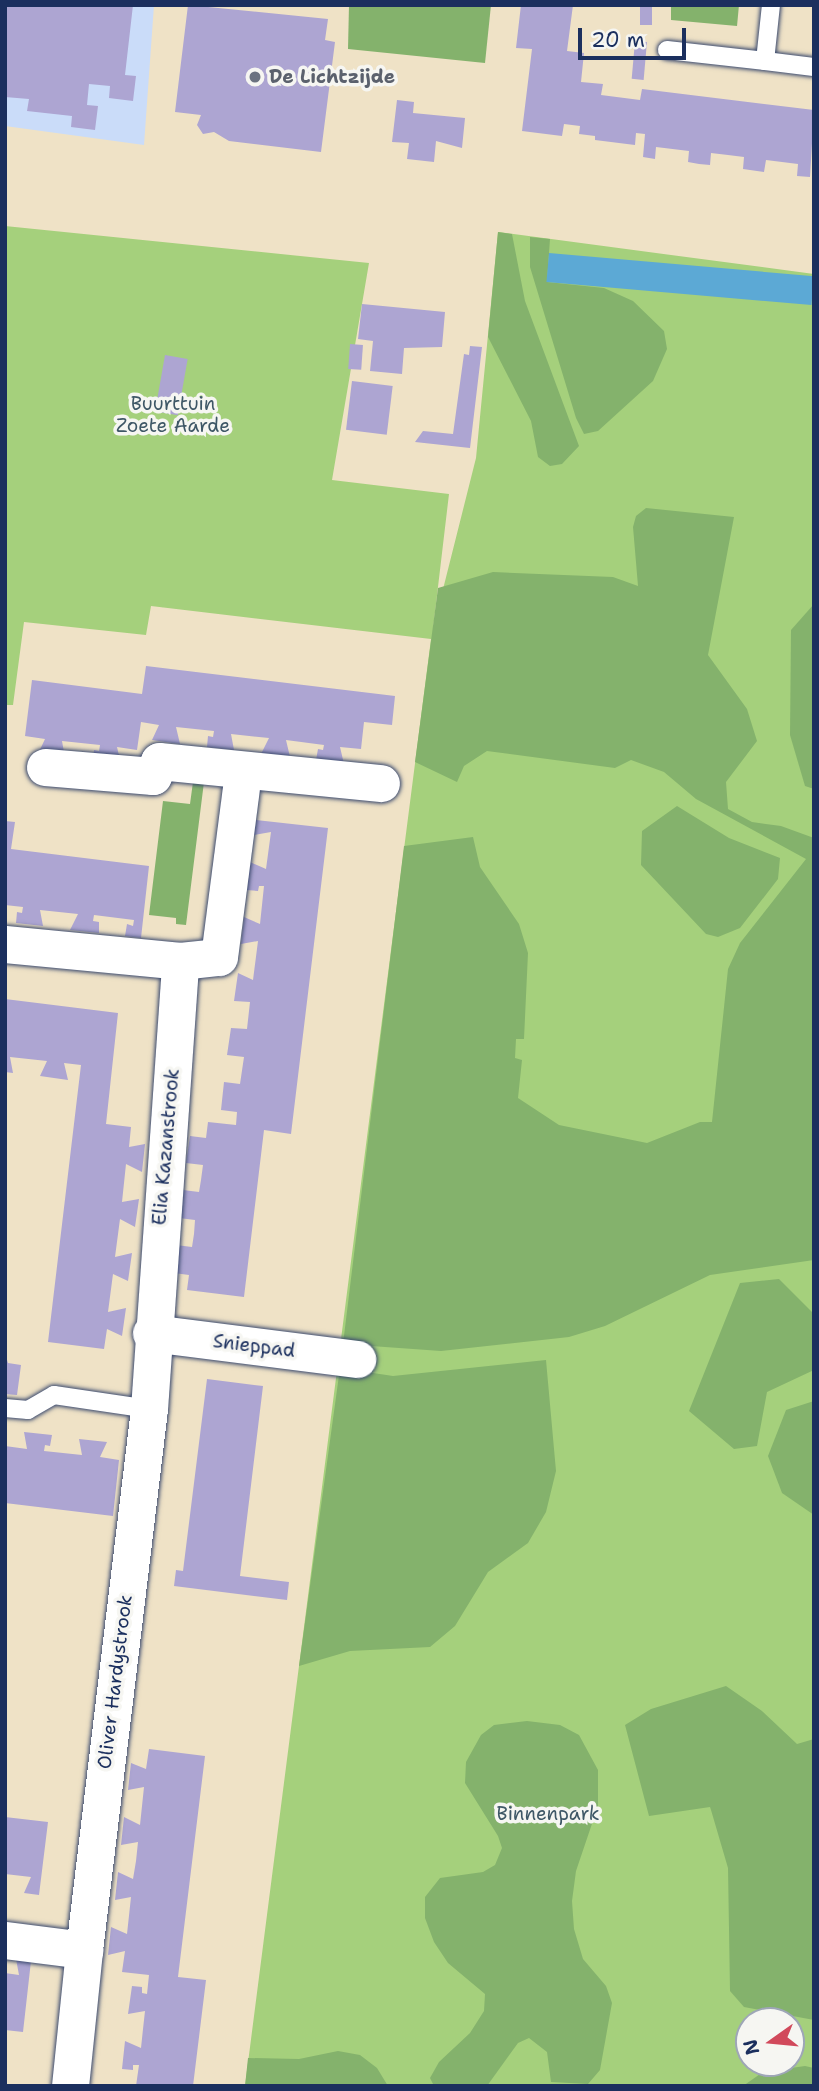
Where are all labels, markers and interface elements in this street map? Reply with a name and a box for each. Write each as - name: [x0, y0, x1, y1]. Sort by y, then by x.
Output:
- scale bar: [581, 14, 690, 58]
- text: 20 m: [591, 26, 645, 54]
- place label: De Lichtzijde: [269, 66, 395, 88]
- marker: De Lichtzijde: [247, 69, 263, 85]
- park label: Buurttuin Zoete Aarde: [116, 393, 230, 437]
- street label: Elia Kazanstrook: [148, 1068, 184, 1226]
- street label: Snieppad: [212, 1330, 296, 1362]
- street label: Oliver Hardystrook: [93, 1594, 137, 1770]
- park label: Binnenpark: [496, 1803, 600, 1825]
- north arrow: [735, 2007, 805, 2077]
- text: N: [737, 2037, 765, 2058]

